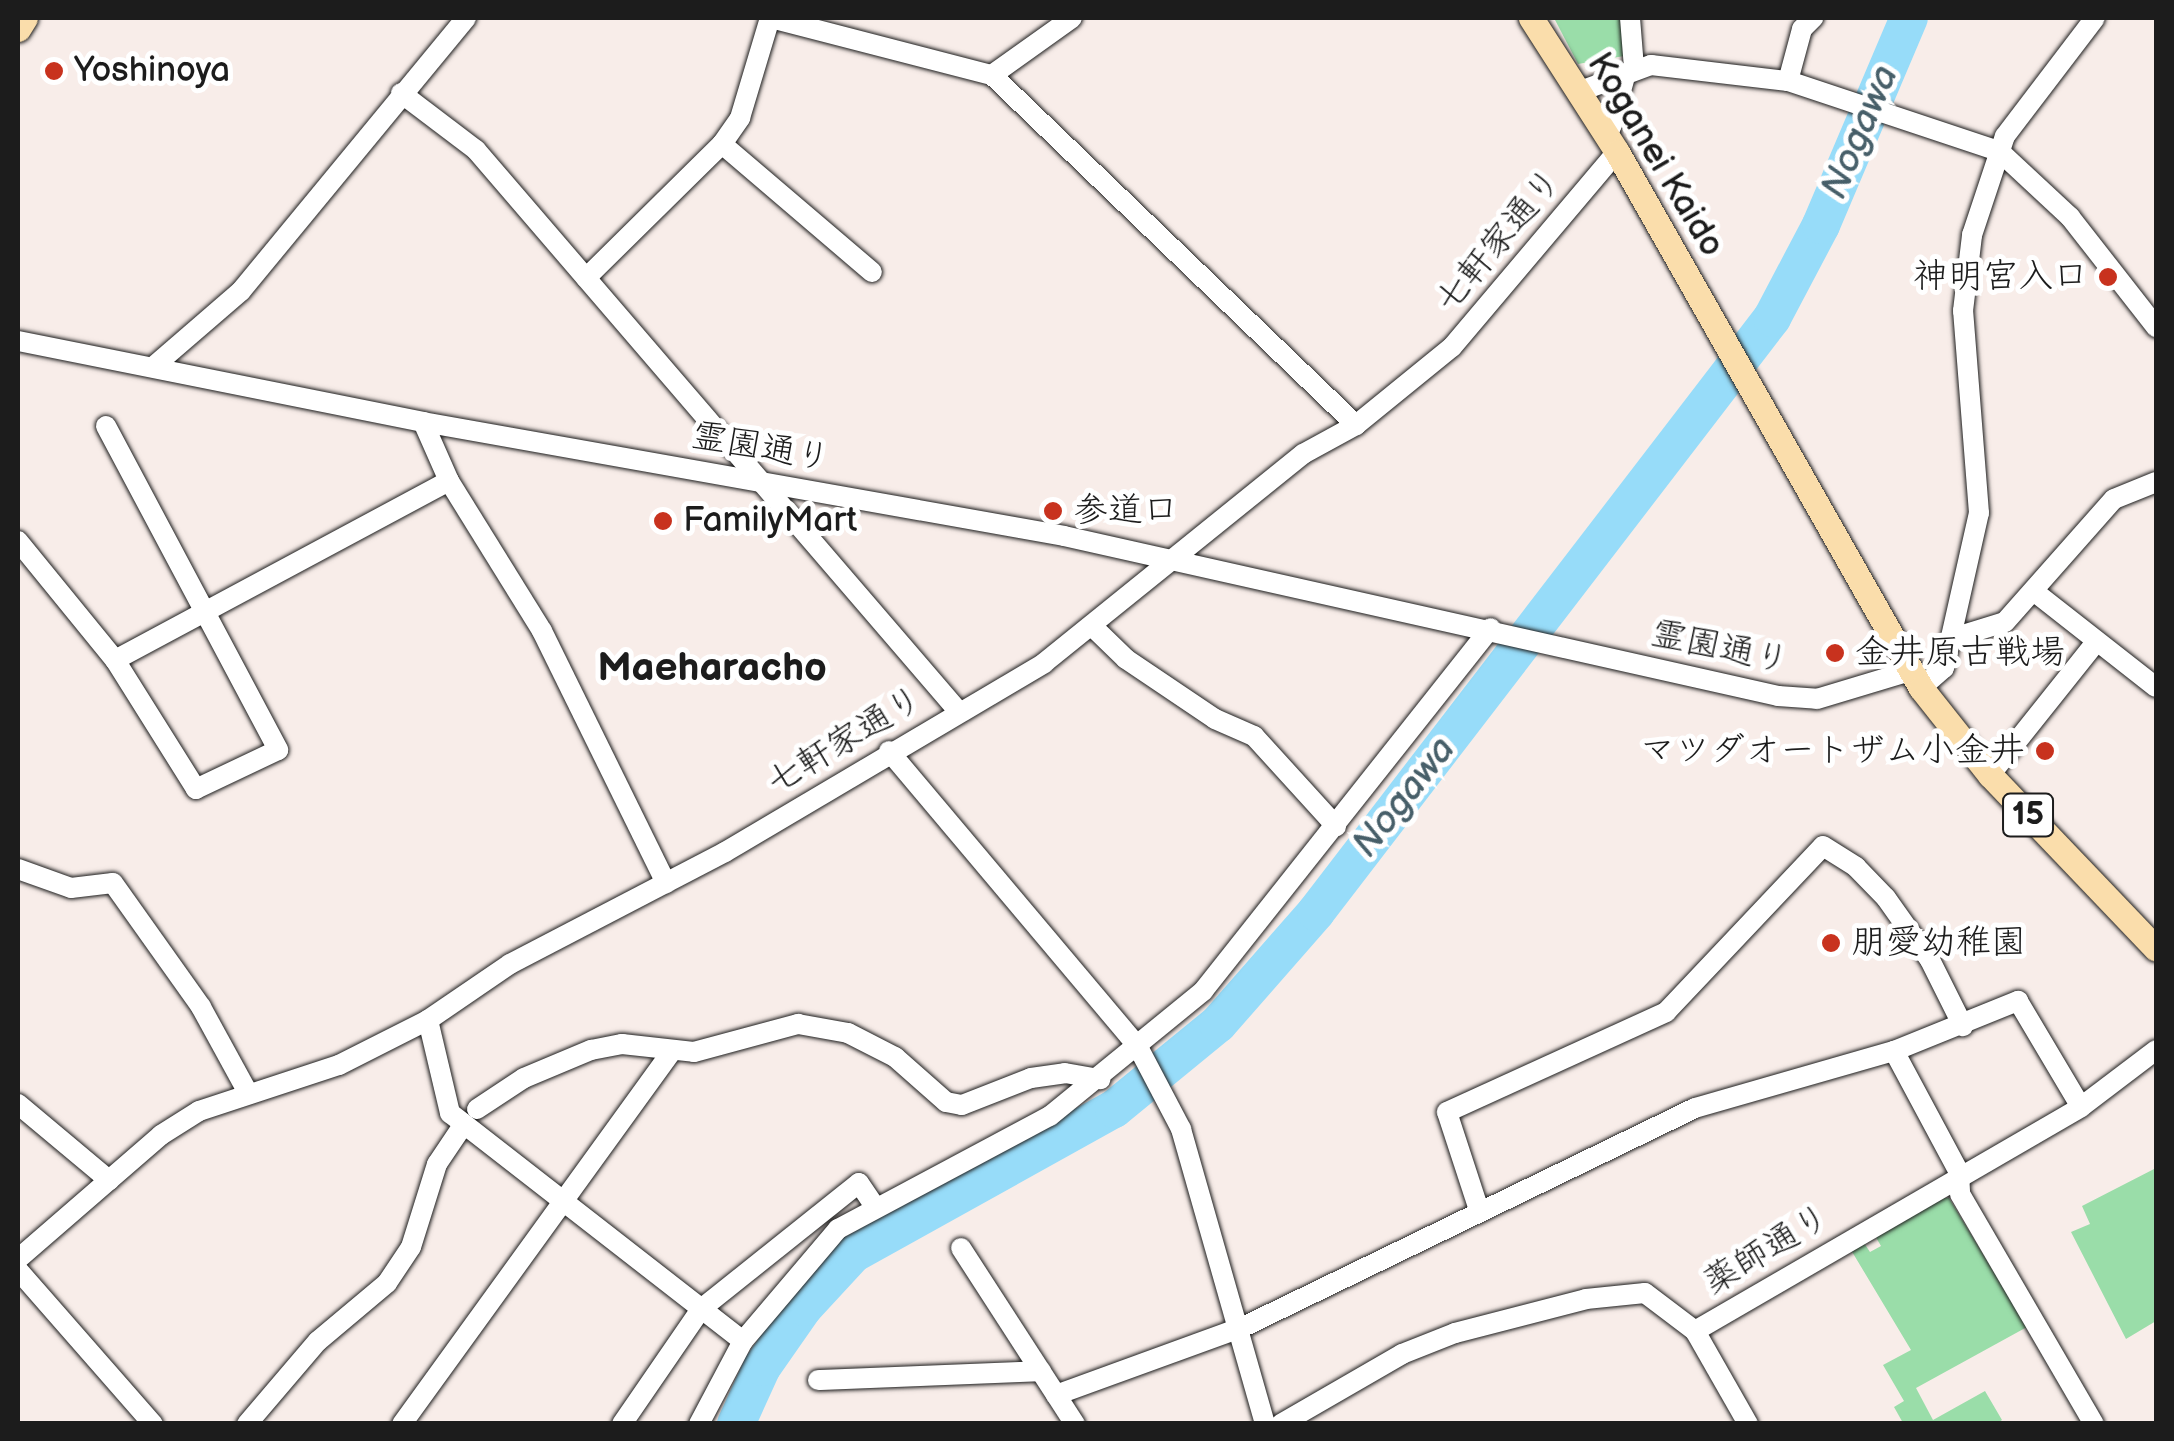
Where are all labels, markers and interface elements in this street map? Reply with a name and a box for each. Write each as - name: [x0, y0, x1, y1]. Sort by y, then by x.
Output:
- street label: Koganei Kaido: [1578, 45, 1732, 265]
- place label: Yoshinoya: [74, 50, 230, 92]
- water label: Nogawa: [1812, 58, 1908, 206]
- marker: Yoshinoya: [43, 60, 65, 82]
- street label: 七軒家通り: [1427, 160, 1571, 322]
- place label: 神明宮入口: [1913, 256, 2088, 298]
- marker: 神明宮入口: [2097, 266, 2119, 288]
- street label: 霊園通り: [688, 415, 834, 481]
- place label: 参道口: [1073, 490, 1178, 532]
- place label: FamilyMart: [683, 500, 857, 542]
- marker: 参道口: [1042, 500, 1064, 522]
- marker: FamilyMart: [652, 510, 674, 532]
- street label: 霊園通り: [1647, 613, 1793, 683]
- place label: 金井原古戦場: [1855, 632, 2065, 674]
- marker: 金井原古戦場: [1824, 642, 1846, 664]
- district label: Maeharacho: [597, 644, 827, 692]
- street label: 七軒家通り: [759, 678, 931, 804]
- water label: Nogawa: [1343, 728, 1465, 866]
- place label: マツダオートザム小金井: [1640, 730, 2025, 772]
- marker: マツダオートザム小金井: [2034, 740, 2056, 762]
- road number: 15: [2000, 788, 2056, 842]
- place label: 朋愛幼稚園: [1851, 922, 2026, 964]
- marker: 朋愛幼稚園: [1820, 932, 1842, 954]
- street label: 薬師通り: [1696, 1196, 1838, 1304]

